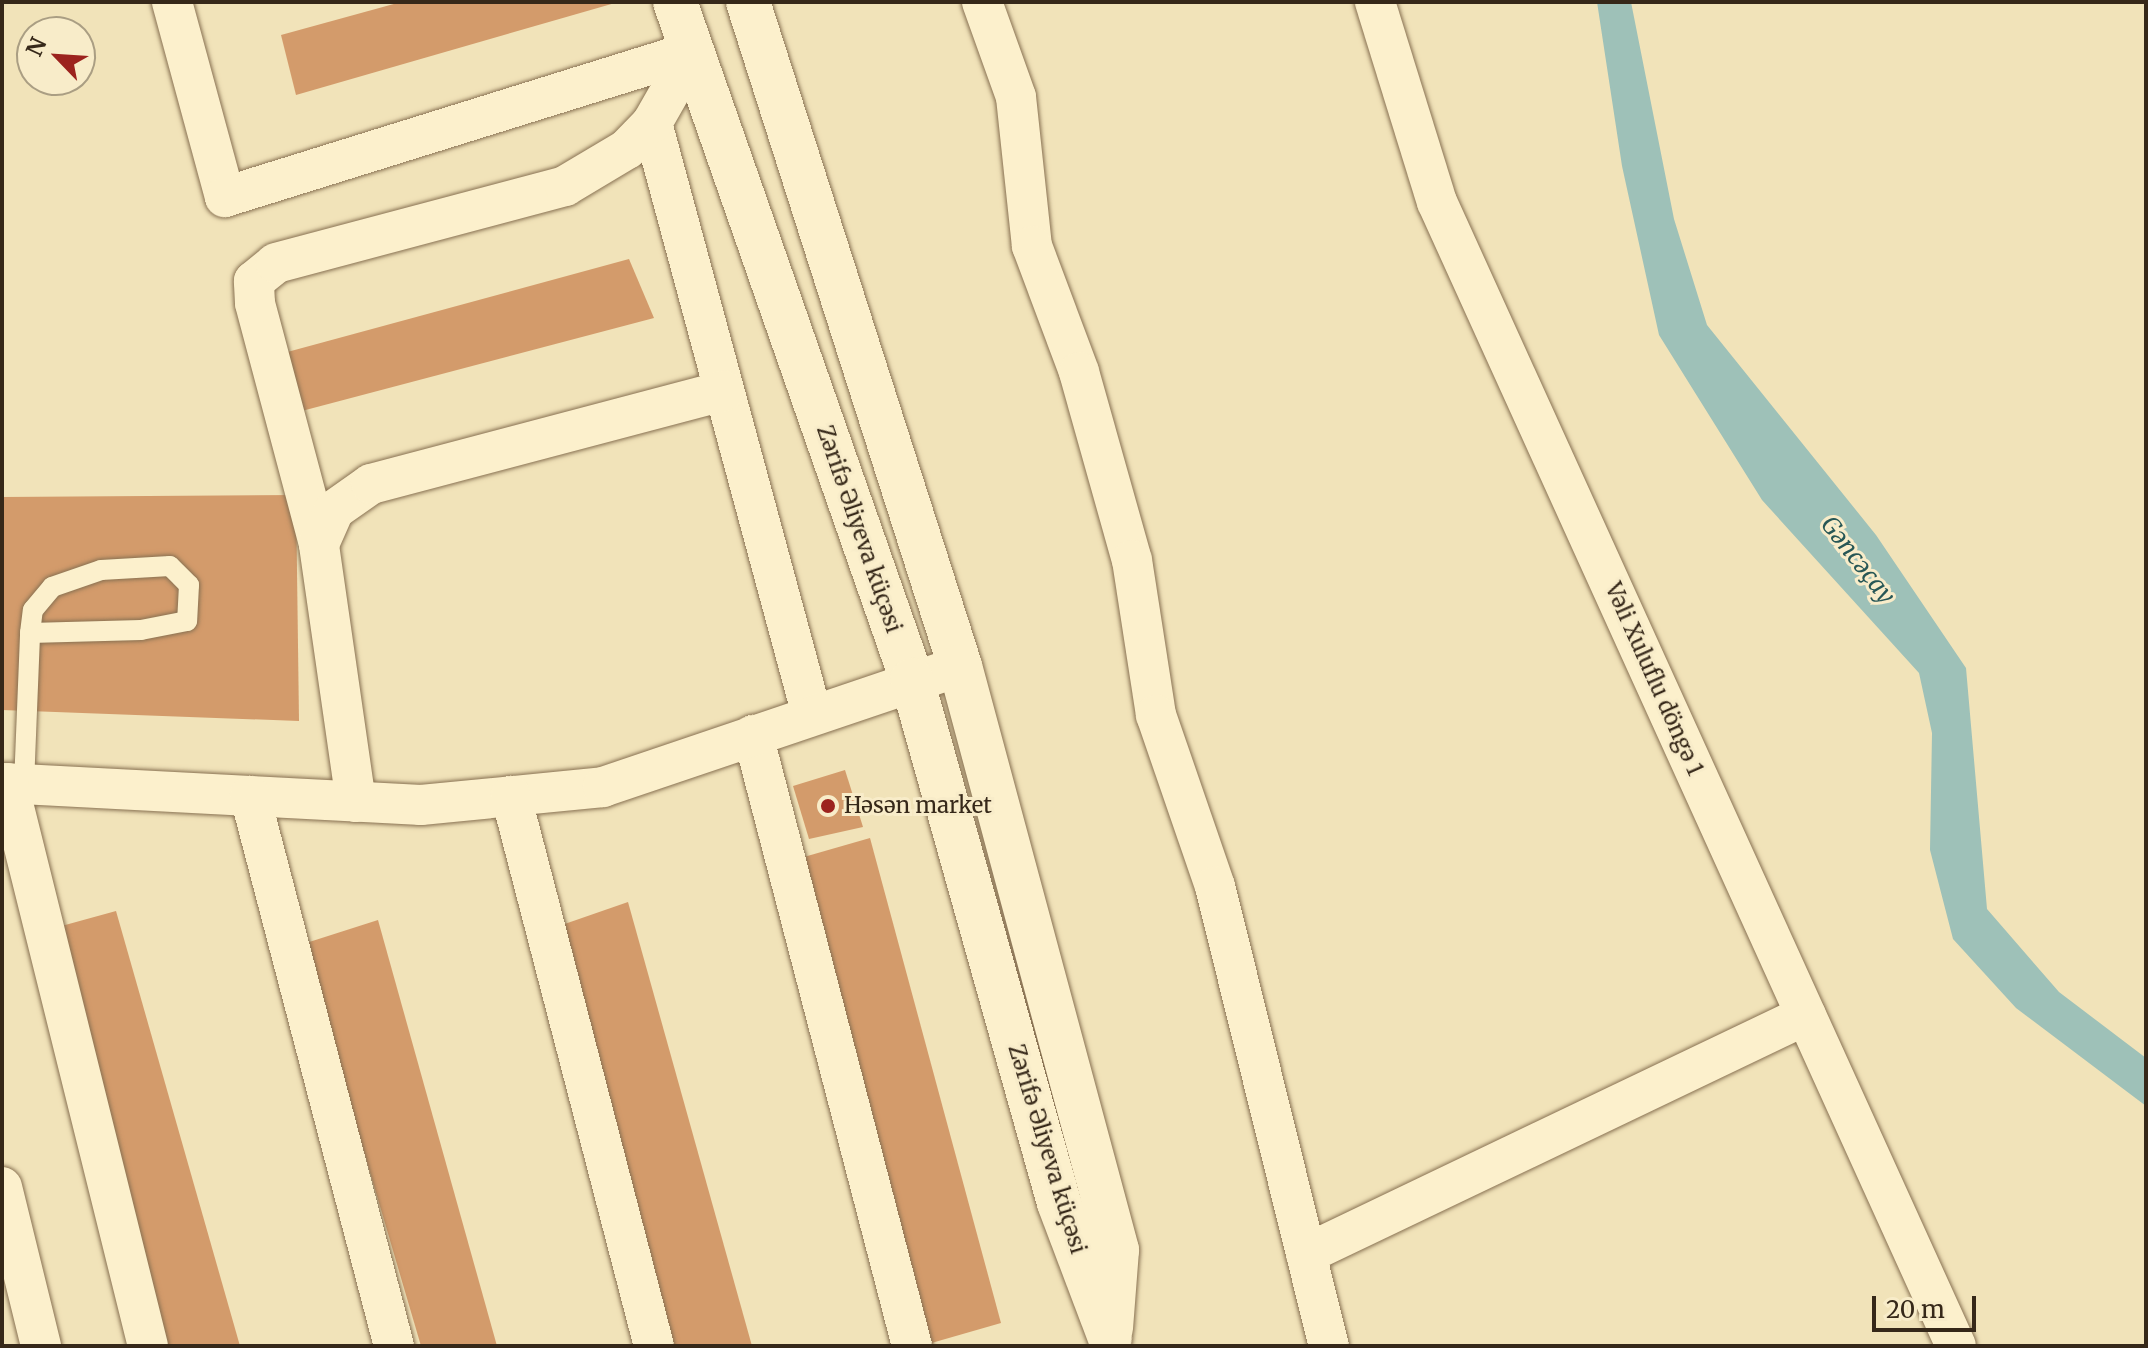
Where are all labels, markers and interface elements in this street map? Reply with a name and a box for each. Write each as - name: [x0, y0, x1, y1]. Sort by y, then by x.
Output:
- north arrow: [16, 16, 96, 96]
- text: N: [20, 33, 52, 61]
- street label: Zərifə Əliyeva küçəsi: [811, 422, 907, 636]
- water label: Gəncəçay: [1815, 511, 1901, 609]
- street label: Vəli Xuluflu döngə 1: [1600, 579, 1708, 779]
- place label: Həsən market: [844, 793, 992, 819]
- marker: Həsən market: [819, 797, 837, 815]
- street label: Zərifə Əliyeva küçəsi: [1003, 1041, 1091, 1257]
- scale bar: [1876, 1280, 1980, 1330]
- text: 20 m: [1886, 1294, 1945, 1325]

